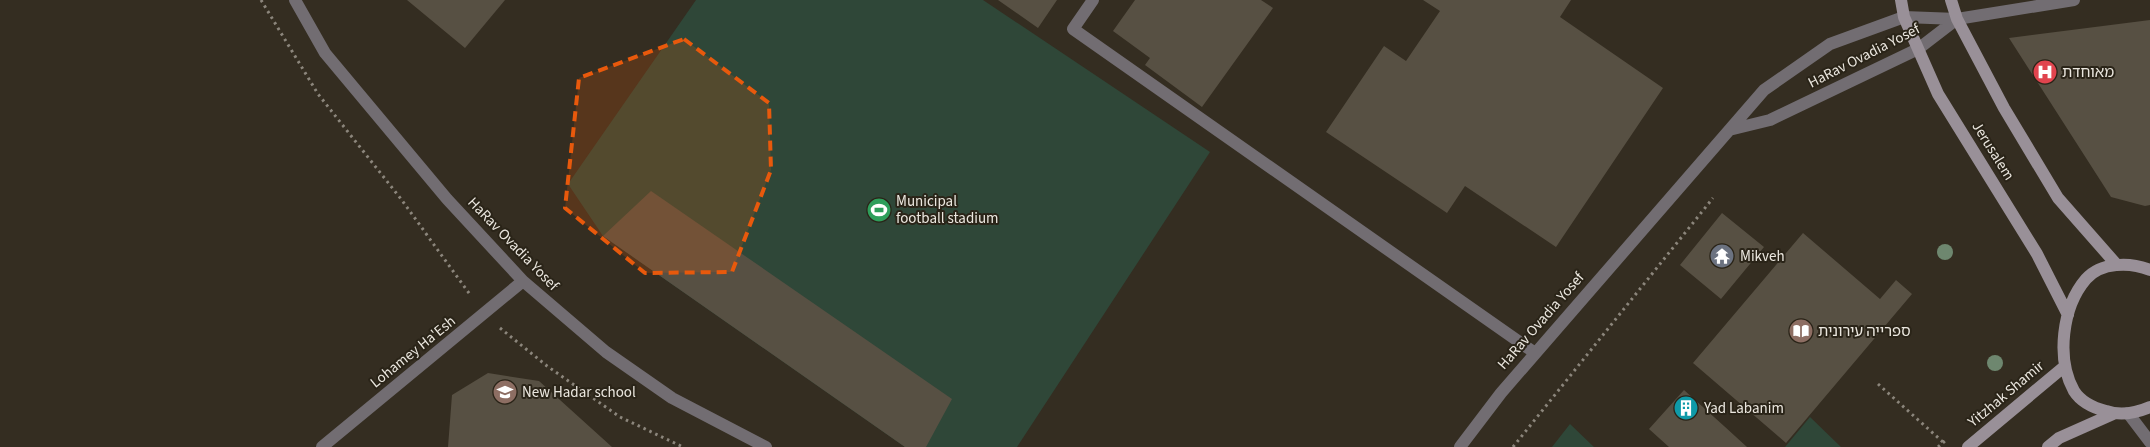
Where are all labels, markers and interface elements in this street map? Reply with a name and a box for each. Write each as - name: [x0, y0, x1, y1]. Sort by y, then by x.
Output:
- street label: HaRav Ovadia Yosef: [1804, 18, 1924, 93]
- hospital icon: מאוחדת: [2032, 59, 2058, 85]
- place label: מאוחדת: [2062, 62, 2114, 83]
- street label: Jerusalem: [1967, 118, 2019, 184]
- place label: Municipal football stadium: [896, 191, 999, 229]
- street label: HaRav Ovadia Yosef: [463, 193, 564, 296]
- sports icon: Municipal football stadium: [866, 197, 892, 223]
- temple icon: Mikveh: [1709, 243, 1735, 269]
- place label: Mikveh: [1740, 246, 1785, 267]
- street label: HaRav Ovadia Yosef: [1493, 267, 1590, 374]
- street label: Lohamey Ha'Esh: [366, 311, 460, 393]
- library icon: ספרייה עירונית: [1788, 318, 1814, 344]
- place label: ספרייה עירונית: [1818, 321, 1911, 342]
- street label: Yitzhak Shamir: [1963, 355, 2049, 433]
- school or university icon: New Hadar school: [492, 379, 518, 405]
- place label: New Hadar school: [522, 382, 636, 403]
- building icon: Yad Labanim: [1673, 395, 1699, 421]
- place label: Yad Labanim: [1703, 398, 1784, 419]

